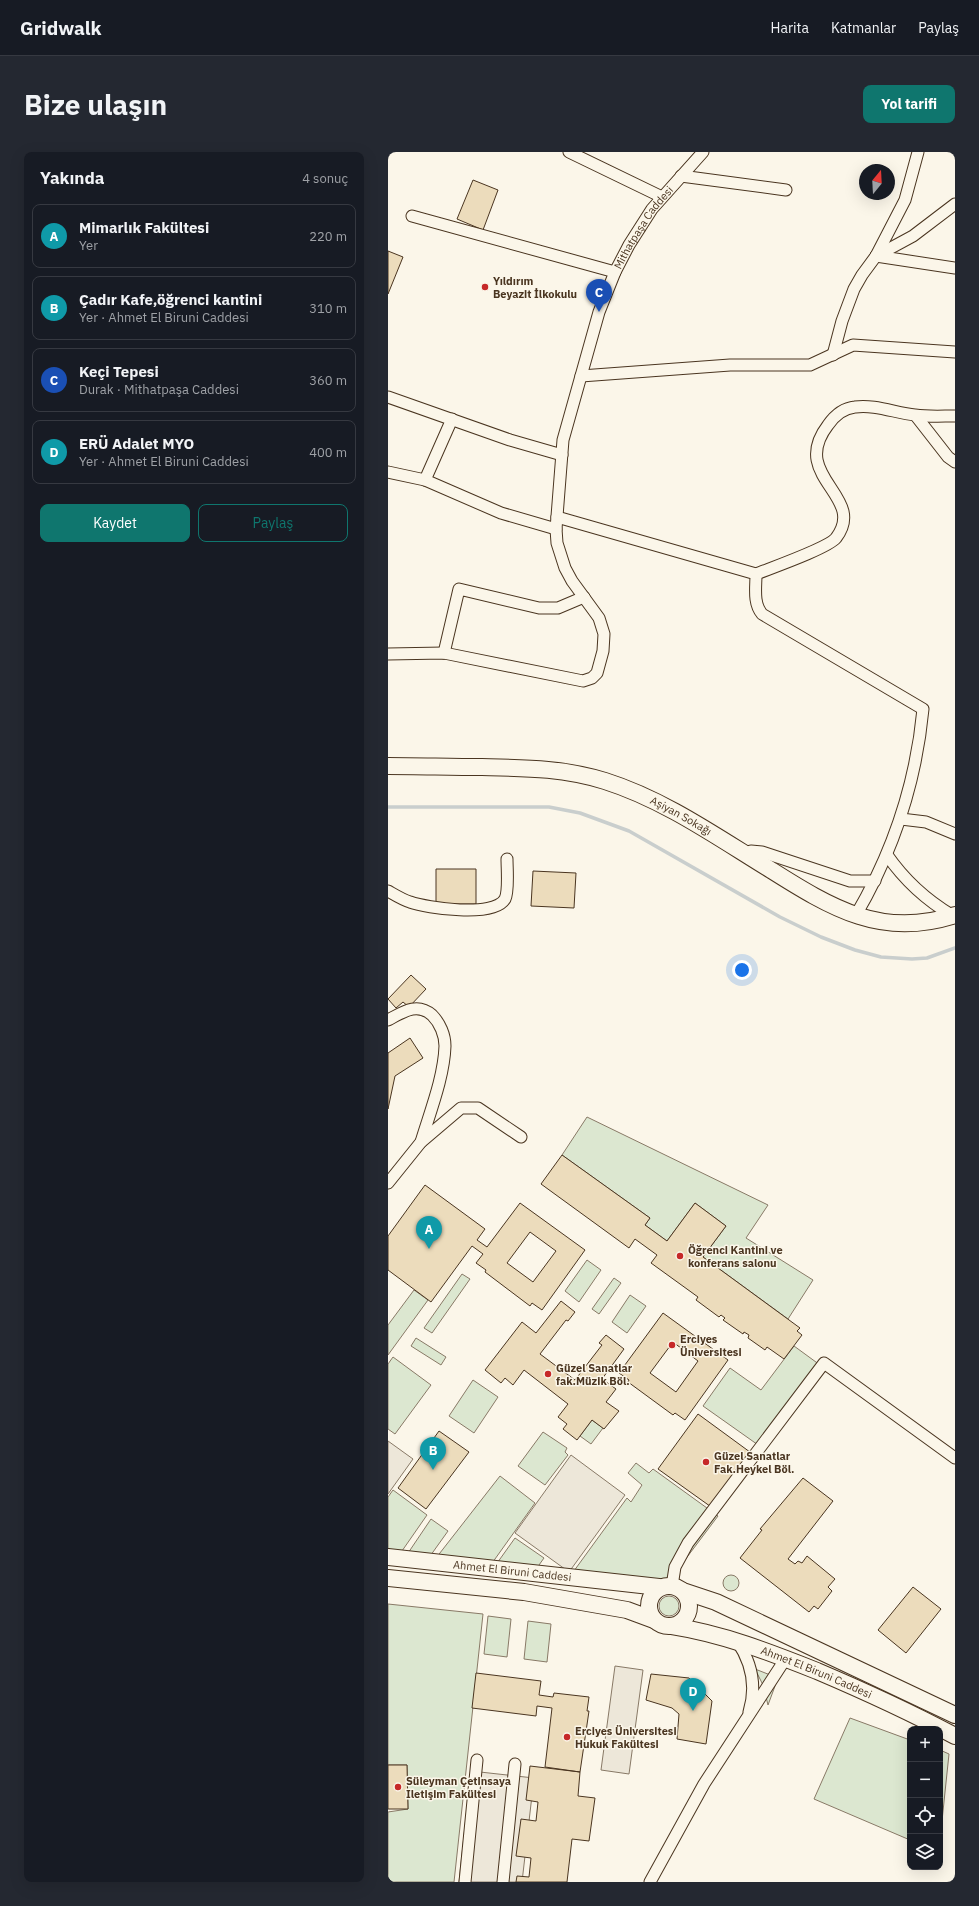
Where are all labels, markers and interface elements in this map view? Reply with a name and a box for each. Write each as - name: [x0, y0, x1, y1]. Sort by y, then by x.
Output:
- text: Gridwalk: [20, 16, 102, 40]
- text: Harita: [771, 19, 809, 37]
- text: Katmanlar: [831, 19, 896, 37]
- text: Paylaş: [918, 19, 959, 37]
- button: Yol tarifi: [863, 85, 955, 123]
- text: Bize ulaşın: [24, 86, 167, 123]
- north arrow: [859, 164, 895, 200]
- text: Yakında: [40, 167, 104, 189]
- text: 4 sonuç: [302, 170, 348, 187]
- street label: Mithatpaşa Caddesi: [611, 183, 676, 271]
- text: Mimarlık Fakültesi: [79, 218, 209, 237]
- text: A: [50, 228, 58, 245]
- text: 220 m: [309, 228, 347, 245]
- text: Yer: [79, 237, 98, 254]
- place label: Yıldırım Beyazit İlkokulu: [493, 274, 577, 301]
- pin: C: [586, 279, 612, 312]
- marker: Yıldırım Beyazit İlkokulu: [480, 282, 490, 292]
- text: Çadır Kafe,öğrenci kantini: [79, 290, 262, 309]
- text: B: [50, 300, 58, 317]
- text: 310 m: [309, 300, 347, 317]
- text: Yer · Ahmet El Biruni Caddesi: [79, 309, 249, 326]
- text: Keçi Tepesi: [79, 362, 159, 381]
- text: C: [50, 372, 58, 389]
- text: 360 m: [309, 372, 347, 389]
- text: Durak · Mithatpaşa Caddesi: [79, 381, 239, 398]
- text: ERÜ Adalet MYO: [79, 434, 194, 453]
- text: D: [49, 444, 59, 461]
- text: 400 m: [309, 444, 347, 461]
- text: Yer · Ahmet El Biruni Caddesi: [79, 453, 249, 470]
- button: Kaydet: [40, 504, 190, 542]
- button: Paylaş: [198, 504, 348, 542]
- street label: Aşiyan Sokağı: [648, 793, 714, 838]
- your location: [732, 960, 752, 980]
- pin: A: [416, 1216, 442, 1249]
- place label: Öğrenci Kantini ve konferans salonu: [688, 1243, 783, 1270]
- marker: Öğrenci Kantini ve konferans salonu: [675, 1251, 685, 1261]
- place label: Erciyes Üniversitesi: [680, 1332, 742, 1359]
- marker: Erciyes Üniversitesi: [667, 1340, 677, 1350]
- place label: Güzel Sanatlar fak.Müzik Böl.: [556, 1361, 633, 1388]
- marker: Güzel Sanatlar fak.Müzik Böl.: [543, 1369, 553, 1379]
- pin: B: [420, 1437, 446, 1470]
- place label: Güzel Sanatlar Fak.Heykel Böl.: [714, 1449, 795, 1476]
- marker: Güzel Sanatlar Fak.Heykel Böl.: [701, 1457, 711, 1467]
- street label: Ahmet El Biruni Caddesi: [452, 1557, 572, 1584]
- street label: Ahmet El Biruni Caddesi: [759, 1643, 874, 1701]
- pin: D: [680, 1678, 706, 1711]
- place label: Erciyes Üniversitesi Hukuk Fakültesi: [575, 1724, 677, 1751]
- map controls: [907, 1726, 943, 1870]
- button: +: [907, 1726, 943, 1762]
- marker: Erciyes Üniversitesi Hukuk Fakültesi: [562, 1732, 572, 1742]
- button: −: [907, 1762, 943, 1798]
- place label: Süleyman Çetinsaya Iletişim Fakültesi: [406, 1774, 511, 1801]
- marker: Süleyman Çetinsaya Iletişim Fakültesi: [393, 1782, 403, 1792]
- button: locate: [907, 1798, 943, 1834]
- button: layers: [907, 1834, 943, 1870]

